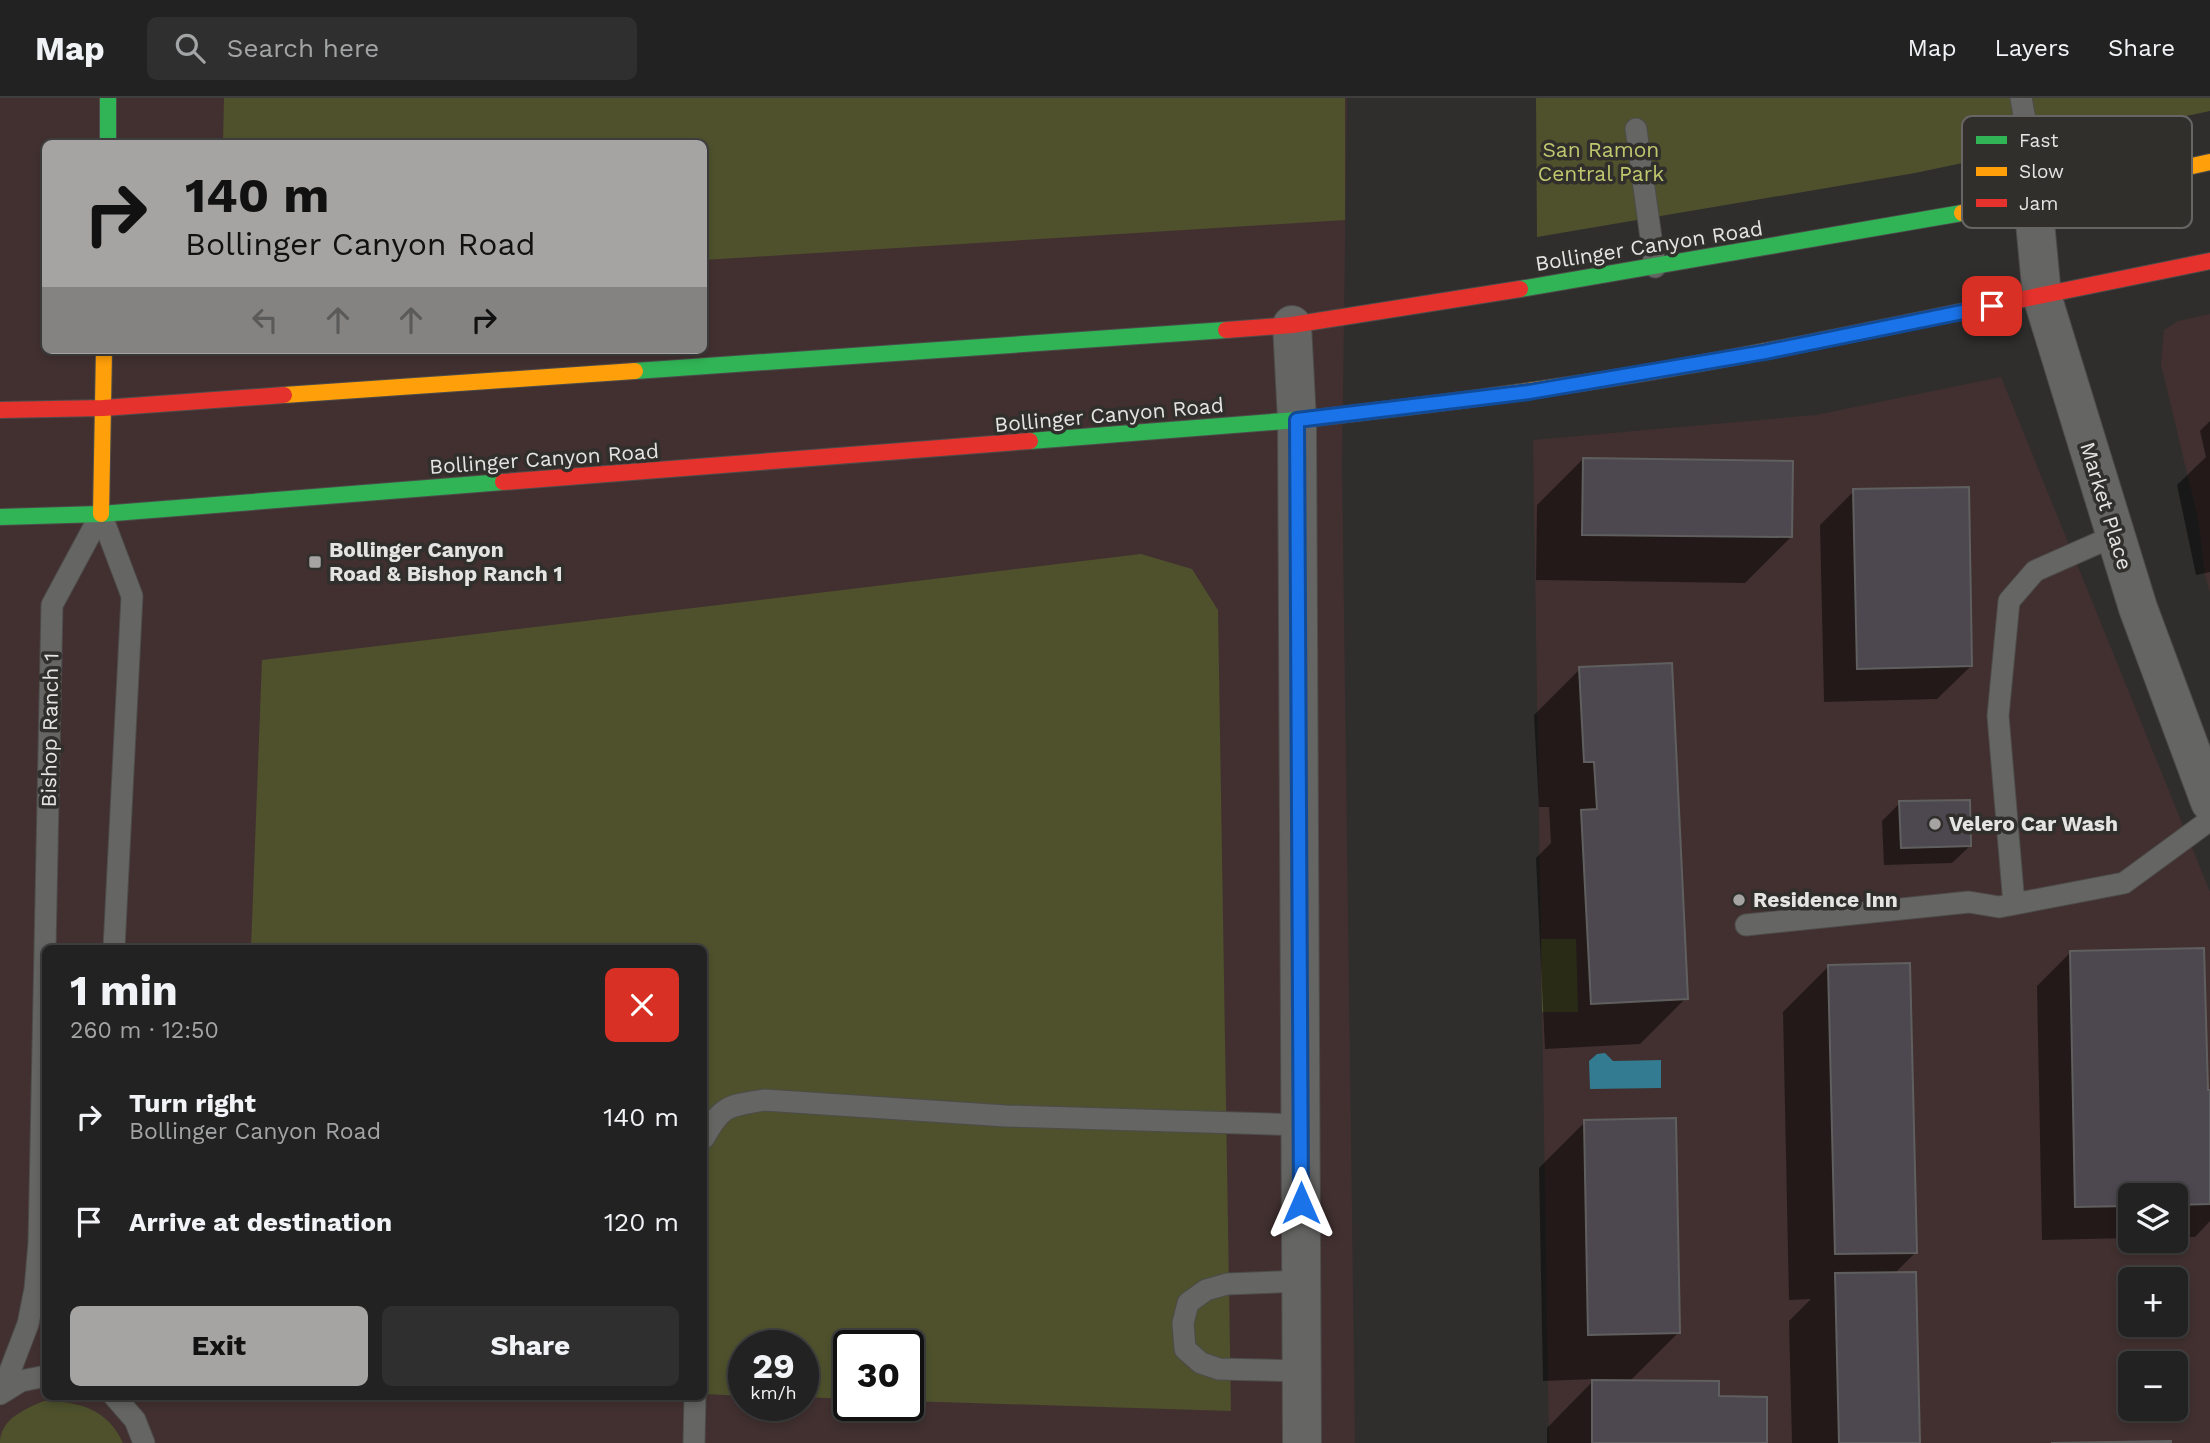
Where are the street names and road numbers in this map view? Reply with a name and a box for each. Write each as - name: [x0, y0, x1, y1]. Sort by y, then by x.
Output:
- street label: Bollinger Canyon Road: [1533, 215, 1765, 276]
- street label: Bollinger Canyon Road: [993, 392, 1225, 437]
- street label: Bollinger Canyon Road: [428, 438, 660, 479]
- street label: Market Place: [2075, 439, 2138, 573]
- street label: Bishop Ranch 1: [36, 652, 63, 808]

